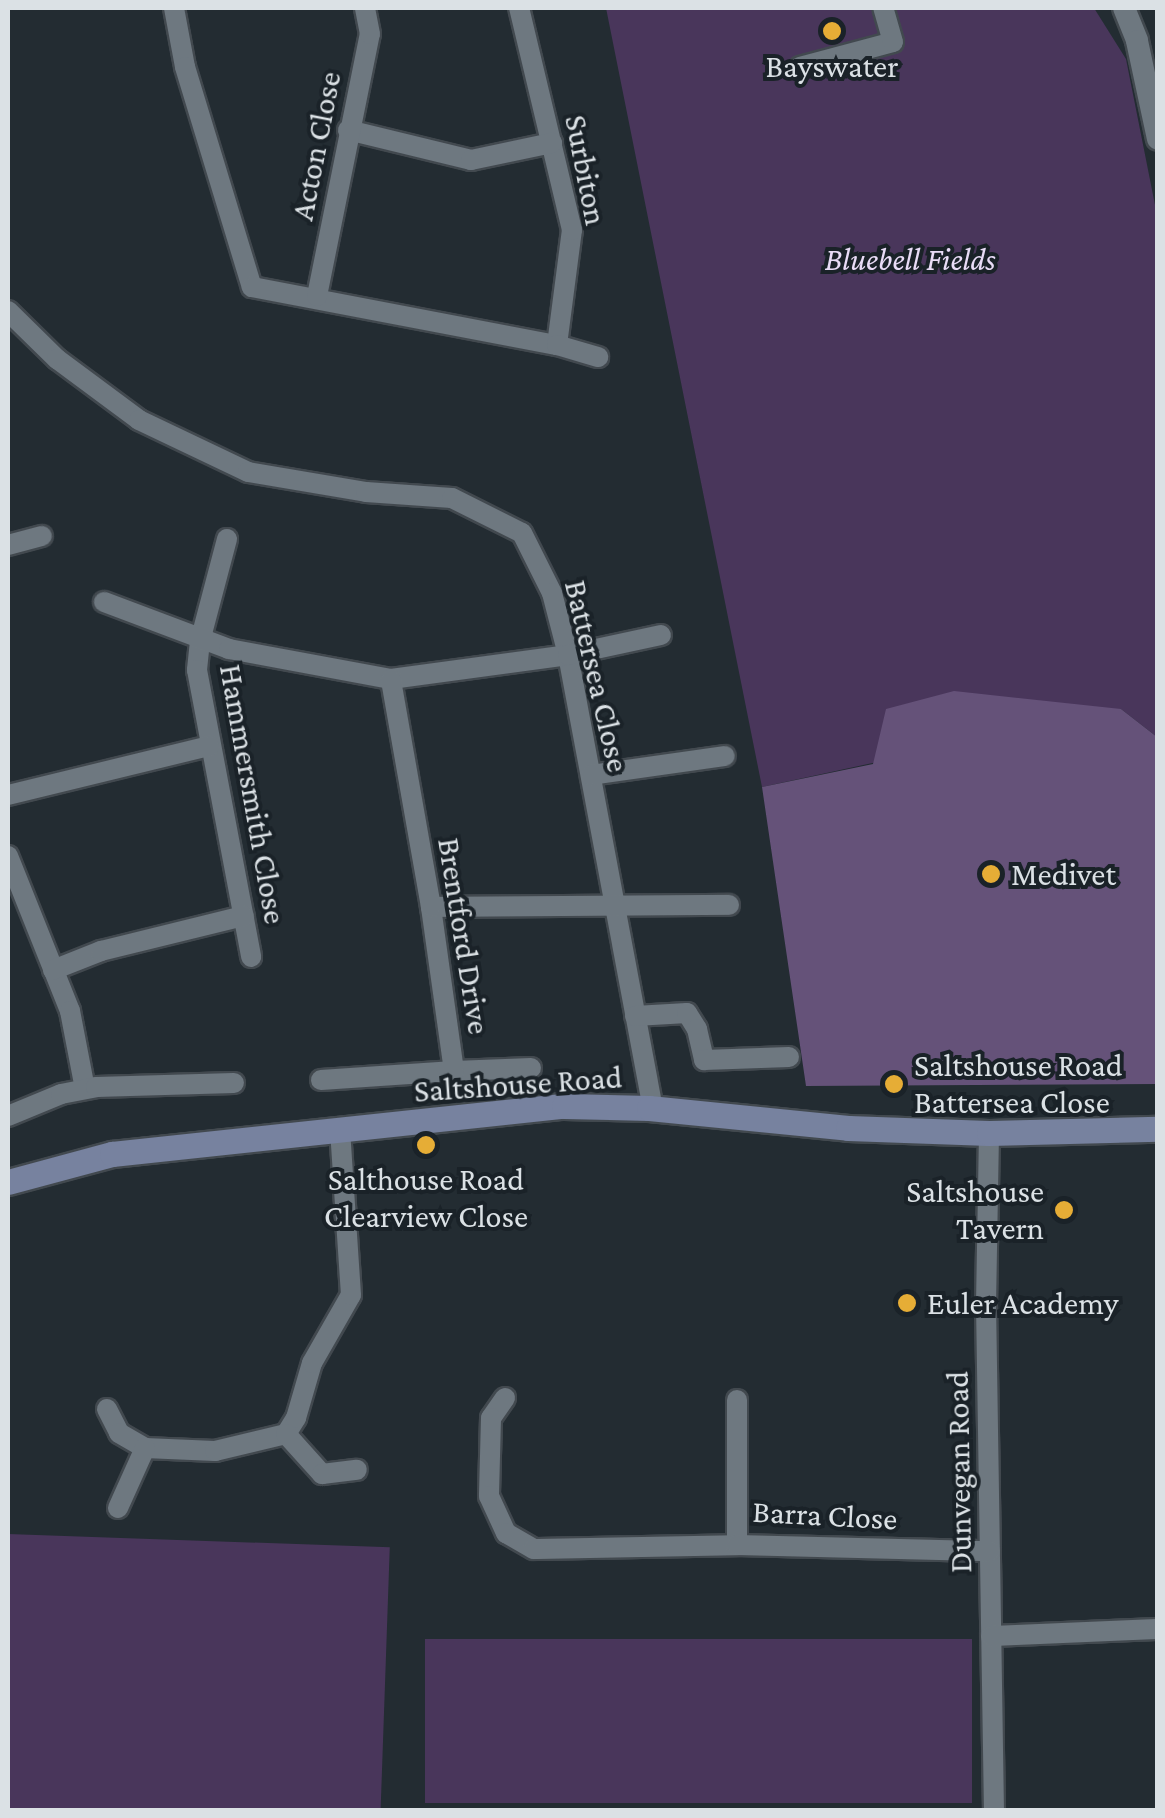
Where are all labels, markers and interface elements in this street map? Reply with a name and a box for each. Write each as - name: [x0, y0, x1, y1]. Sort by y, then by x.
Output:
- marker: Bayswater: [821, 20, 843, 42]
- place label: Bayswater: [765, 47, 899, 85]
- street label: Acton Close: [283, 68, 349, 224]
- street label: Surbiton: [557, 112, 615, 228]
- park label: Bluebell Fields: [825, 240, 995, 278]
- street label: Battersea Close: [556, 576, 638, 776]
- street label: Hammersmith Close: [211, 661, 295, 927]
- street label: Brentford Drive: [430, 835, 498, 1037]
- place label: Medivet: [1011, 855, 1116, 893]
- marker: Medivet: [980, 863, 1002, 885]
- place label: Saltshouse Road Battersea Close: [914, 1047, 1123, 1122]
- street label: Saltshouse Road: [413, 1058, 623, 1110]
- marker: Saltshouse Road Battersea Close: [883, 1073, 905, 1095]
- marker: Salthouse Road Clearview Close: [415, 1134, 437, 1156]
- place label: Salthouse Road Clearview Close: [324, 1161, 528, 1236]
- place label: Saltshouse Tavern: [906, 1173, 1044, 1248]
- marker: Saltshouse Tavern: [1053, 1199, 1075, 1221]
- place label: Euler Academy: [927, 1284, 1119, 1322]
- marker: Euler Academy: [896, 1292, 918, 1314]
- street label: Dunvegan Road: [938, 1371, 980, 1573]
- street label: Barra Close: [752, 1492, 898, 1538]

